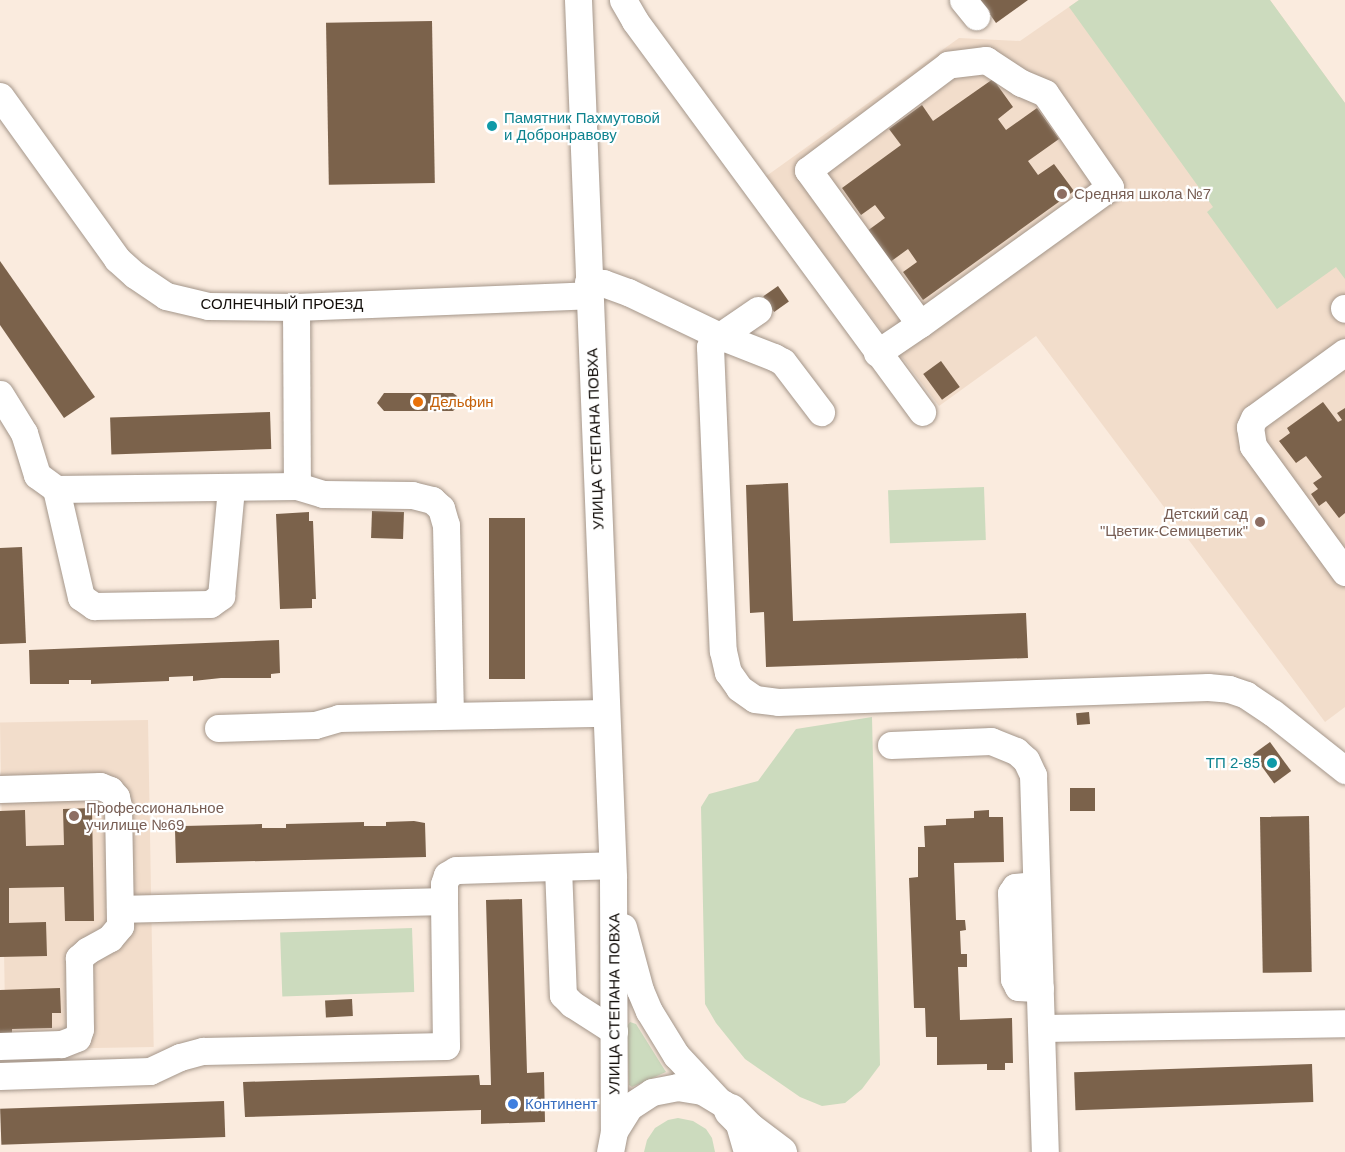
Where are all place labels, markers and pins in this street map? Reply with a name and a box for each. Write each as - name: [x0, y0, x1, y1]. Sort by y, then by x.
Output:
- place label: Памятник Пахмутовой и Добронравову: [504, 108, 660, 143]
- marker: Памятник Пахмутовой и Добронравову: [485, 119, 499, 133]
- place label: Средняя школа №7: [1074, 185, 1211, 203]
- marker: Средняя школа №7: [1055, 187, 1069, 201]
- place label: Дельфин: [430, 393, 494, 411]
- marker: Дельфин: [411, 395, 425, 409]
- place label: Детский сад "Цветик-Семицветик": [1100, 504, 1248, 539]
- marker: Детский сад "Цветик-Семицветик": [1253, 515, 1267, 529]
- place label: ТП 2-85: [1206, 754, 1260, 772]
- marker: ТП 2-85: [1265, 756, 1279, 770]
- place label: Профессиональное училище №69: [86, 798, 224, 833]
- marker: Профессиональное училище №69: [67, 809, 81, 823]
- place label: Континент: [525, 1095, 597, 1113]
- marker: Континент: [506, 1097, 520, 1111]

